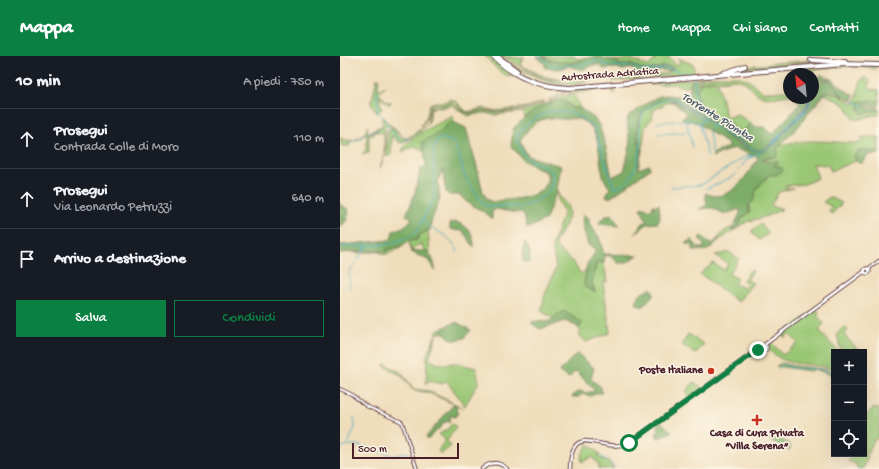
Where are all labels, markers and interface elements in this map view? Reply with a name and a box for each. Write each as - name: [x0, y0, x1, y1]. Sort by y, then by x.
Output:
- text: Mappa: [20, 17, 73, 40]
- text: Home: [617, 20, 650, 37]
- text: Mappa: [672, 20, 711, 37]
- text: Chi siamo: [733, 20, 788, 37]
- text: Contatti: [810, 20, 859, 37]
- street label: Autostrada Adriatica: [561, 66, 660, 84]
- north arrow: [783, 68, 819, 104]
- text: 10 min: [16, 72, 60, 92]
- text: A piedi · 750 m: [243, 75, 324, 90]
- water label: Torrente Piomba: [678, 90, 757, 146]
- text: Prosegui: [54, 122, 107, 140]
- icon: ahead: [16, 128, 38, 150]
- text: 110 m: [294, 131, 324, 146]
- text: Contrada Colle di Moro: [54, 140, 179, 155]
- text: Prosegui: [54, 182, 107, 200]
- icon: ahead: [16, 188, 38, 210]
- text: 640 m: [292, 191, 324, 206]
- text: Via Leonardo Petruzzi: [54, 200, 172, 215]
- icon: arrive: [16, 248, 38, 270]
- text: Arrivo a destinazione: [54, 250, 186, 268]
- button: Salva: [16, 300, 166, 337]
- button: Condividi: [174, 300, 324, 337]
- route end: [749, 341, 767, 359]
- map controls: [831, 349, 867, 457]
- button: +: [831, 349, 867, 385]
- place label: Poste Italiane: [638, 364, 704, 377]
- marker: Poste Italiane: [706, 366, 716, 376]
- button: −: [831, 385, 867, 421]
- marker: Casa di Cura Privata “Villa Serena”: [751, 414, 763, 426]
- button: locate: [831, 421, 867, 457]
- place label: Casa di Cura Privata “Villa Serena”: [709, 427, 805, 453]
- route start: [620, 434, 638, 452]
- scale bar: [352, 441, 459, 460]
- text: 500 m: [358, 444, 387, 456]

